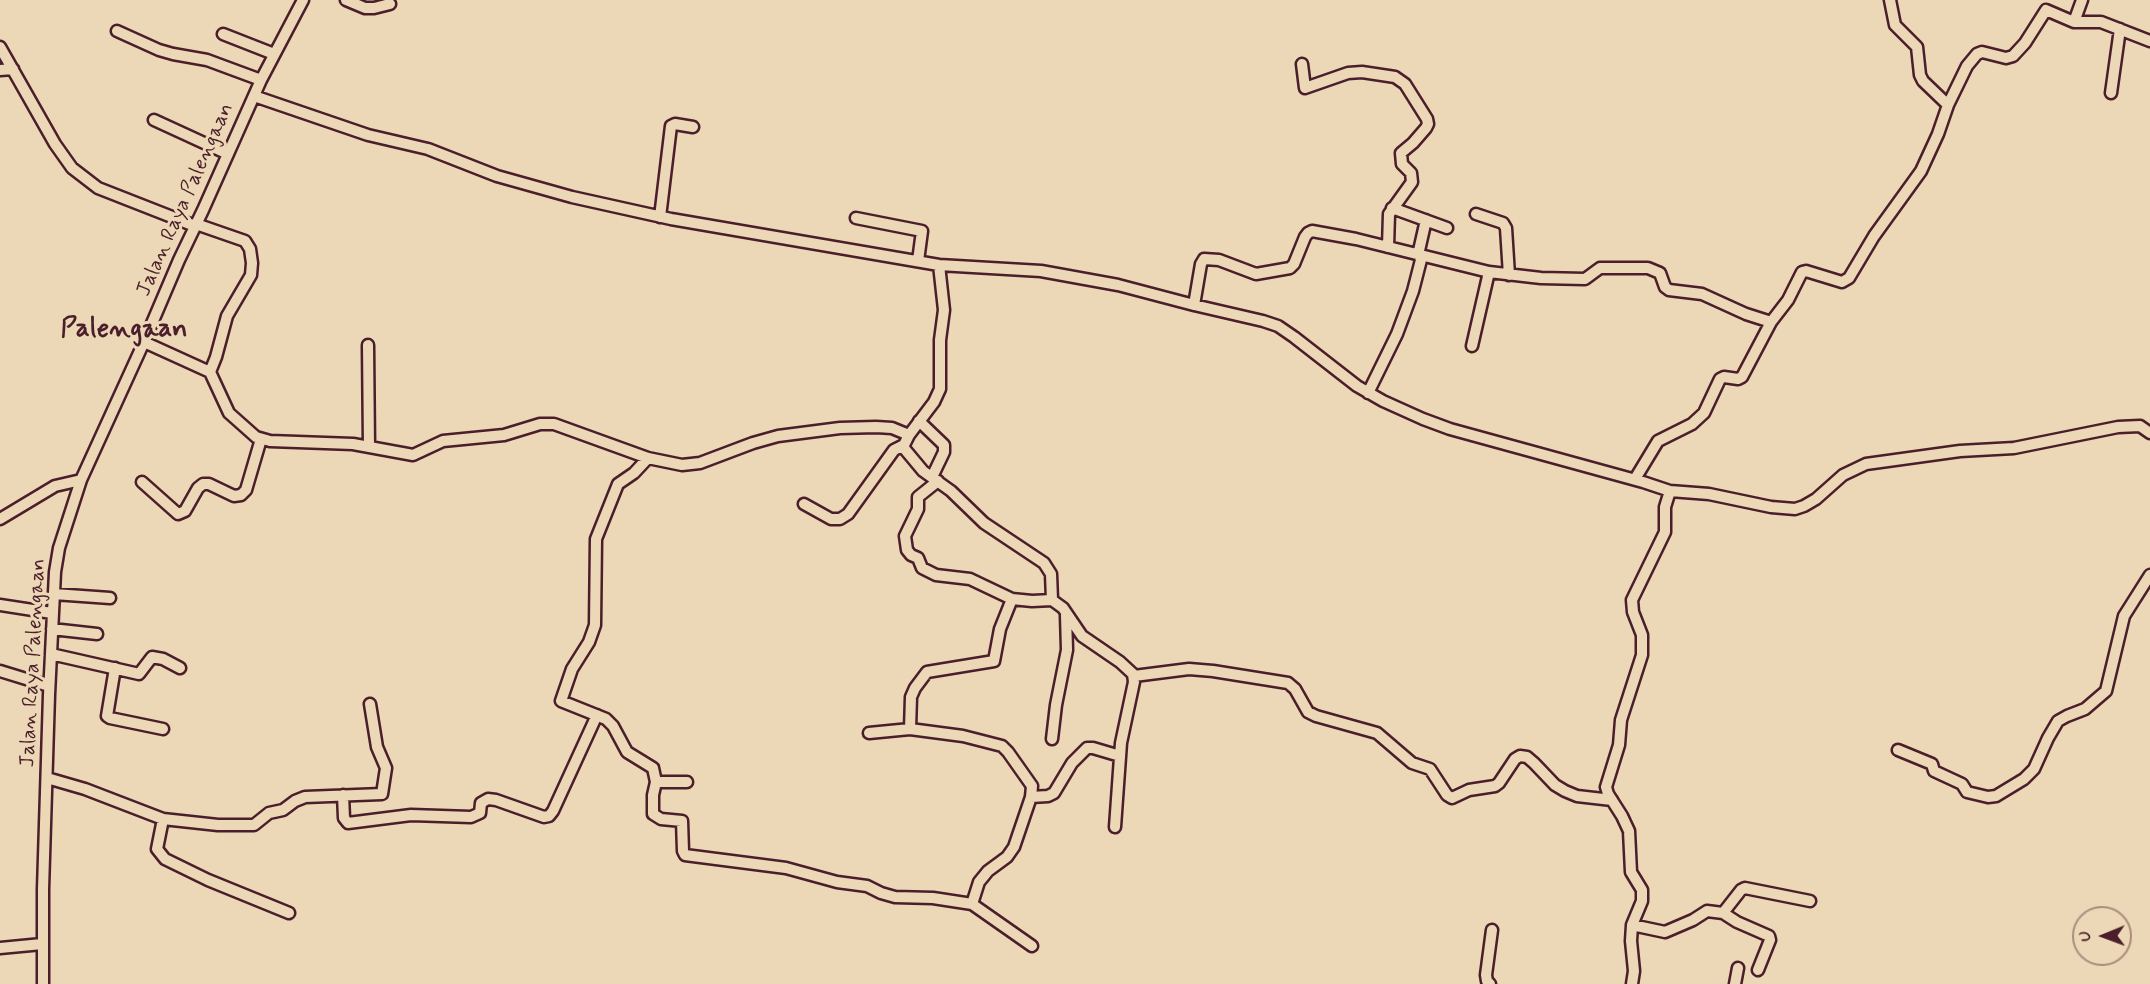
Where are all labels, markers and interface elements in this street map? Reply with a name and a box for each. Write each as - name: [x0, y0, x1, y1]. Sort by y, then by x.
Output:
- street label: Jalan Raya Palengaan: [132, 100, 240, 300]
- district label: Palengaan: [61, 314, 187, 346]
- street label: Jalan Raya Palengaan: [16, 558, 52, 768]
- north arrow: [2072, 906, 2132, 966]
- text: U: [2075, 931, 2096, 942]

